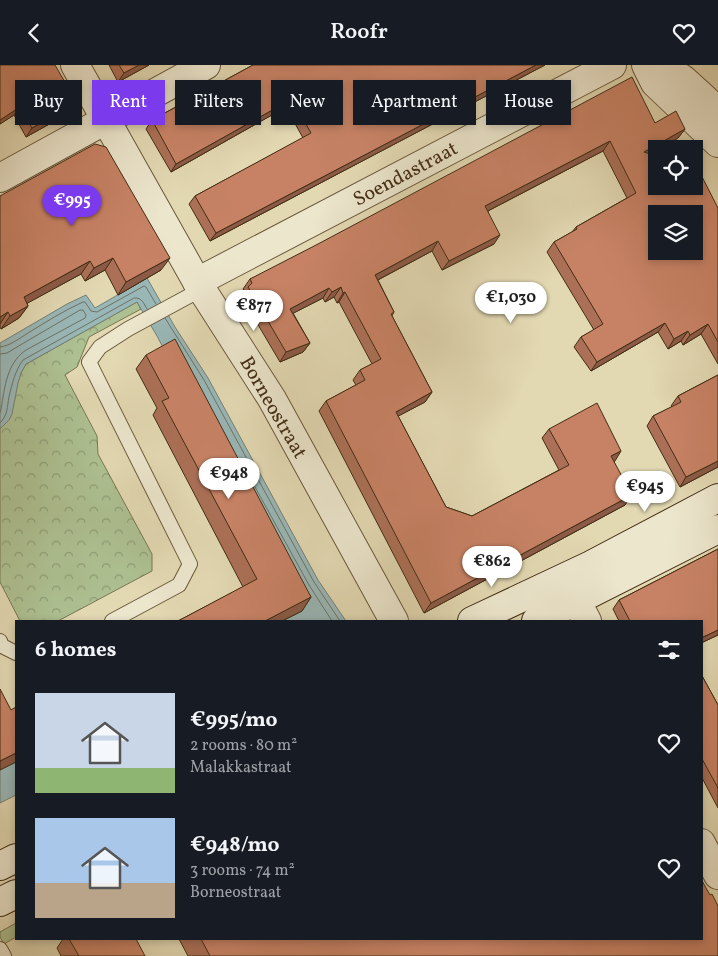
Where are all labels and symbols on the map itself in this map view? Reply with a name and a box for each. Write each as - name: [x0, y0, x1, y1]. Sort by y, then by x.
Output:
- street label: Soendastraat: [349, 135, 463, 214]
- pin: €995: [42, 185, 102, 227]
- pin: €1,030: [470, 281, 552, 324]
- pin: €877: [224, 289, 284, 332]
- street label: Borneostraat: [232, 352, 313, 464]
- pin: €948: [199, 457, 259, 500]
- pin: €945: [615, 471, 675, 513]
- pin: €862: [462, 545, 522, 588]

